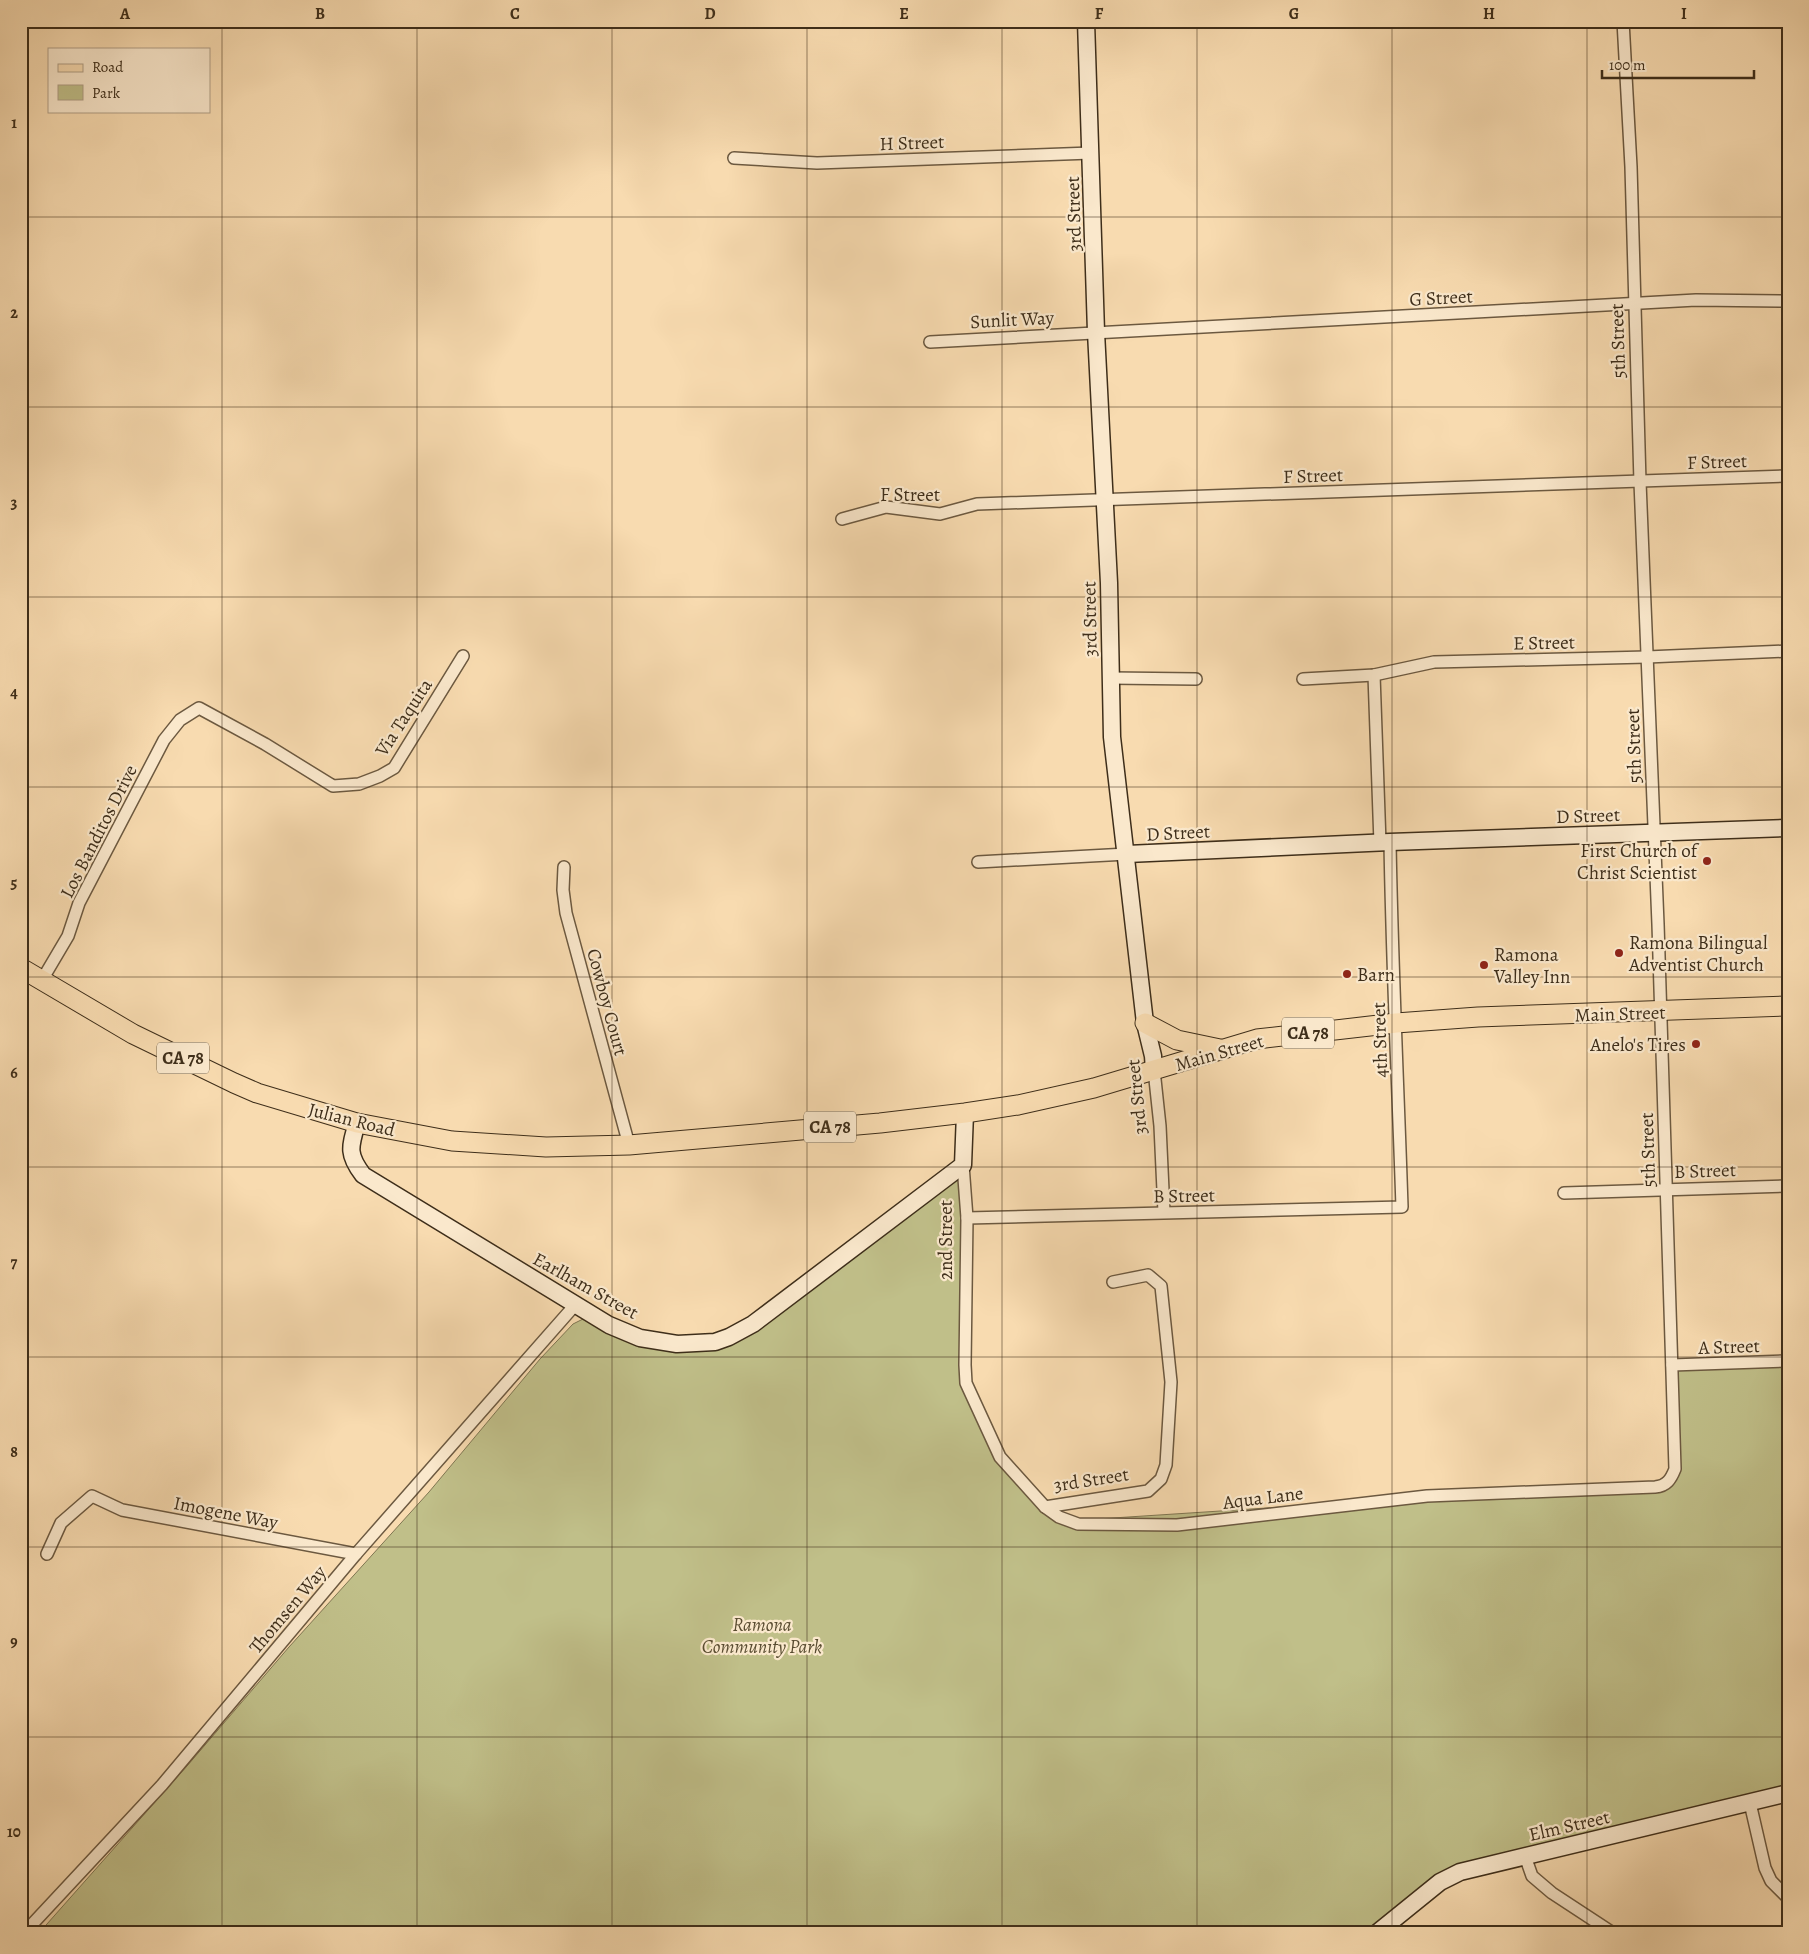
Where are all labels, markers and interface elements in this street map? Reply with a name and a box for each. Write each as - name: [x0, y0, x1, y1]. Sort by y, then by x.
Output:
- text: A: [119, 3, 131, 25]
- text: B: [315, 3, 325, 25]
- text: C: [510, 3, 520, 25]
- text: D: [704, 3, 716, 25]
- text: E: [899, 3, 909, 25]
- text: F: [1095, 3, 1104, 25]
- text: G: [1289, 3, 1299, 25]
- text: H: [1483, 3, 1495, 25]
- text: I: [1681, 3, 1687, 25]
- legend: [48, 48, 210, 112]
- scale bar: [1602, 48, 1754, 80]
- text: 100 m: [1609, 55, 1646, 75]
- text: Road: [92, 57, 124, 77]
- text: Park: [92, 83, 121, 103]
- text: 1: [11, 112, 17, 134]
- street label: H Street: [879, 129, 945, 157]
- street label: 3rd Street: [1060, 176, 1088, 252]
- street label: G Street: [1409, 283, 1473, 313]
- text: 2: [10, 302, 18, 324]
- street label: 5th Street: [1604, 303, 1632, 379]
- street label: Sunlit Way: [969, 305, 1055, 335]
- street label: F Street: [1686, 448, 1748, 476]
- street label: F Street: [1282, 462, 1344, 490]
- street label: F Street: [880, 482, 940, 508]
- text: 3: [11, 492, 18, 514]
- street label: 3rd Street: [1076, 581, 1104, 657]
- street label: E Street: [1513, 629, 1575, 657]
- street label: Via Taquita: [369, 674, 439, 762]
- text: 4: [10, 682, 18, 704]
- street label: 5th Street: [1620, 708, 1648, 784]
- street label: Los Banditos Drive: [54, 760, 144, 903]
- street label: D Street: [1556, 802, 1620, 830]
- street label: D Street: [1145, 818, 1211, 848]
- place label: First Church of Christ Scientist: [1577, 838, 1700, 886]
- marker: First Church of Christ Scientist: [1701, 855, 1713, 867]
- text: 5: [11, 872, 18, 894]
- place label: Ramona Bilingual Adventist Church: [1628, 930, 1768, 978]
- place label: Ramona Valley Inn: [1493, 942, 1570, 990]
- street label: Cowboy Court: [580, 946, 634, 1059]
- marker: Ramona Bilingual Adventist Church: [1613, 947, 1625, 959]
- marker: Ramona Valley Inn: [1478, 959, 1490, 971]
- place label: Barn: [1357, 962, 1395, 988]
- marker: Barn: [1341, 968, 1353, 980]
- street label: Main Street: [1574, 999, 1666, 1029]
- street label: 4th Street: [1366, 1002, 1394, 1078]
- road number: CA 78: [1282, 1018, 1334, 1048]
- street label: Main Street: [1172, 1028, 1267, 1078]
- place label: Anelo's Tires: [1589, 1032, 1686, 1058]
- marker: Anelo's Tires: [1690, 1038, 1702, 1050]
- road number: CA 78: [157, 1042, 209, 1074]
- street label: 3rd Street: [1120, 1058, 1154, 1136]
- text: 6: [10, 1062, 18, 1084]
- street label: Julian Road: [306, 1097, 399, 1143]
- road number: CA 78: [804, 1112, 856, 1142]
- street label: 5th Street: [1634, 1112, 1662, 1188]
- street label: B Street: [1674, 1157, 1736, 1185]
- street label: B Street: [1153, 1182, 1215, 1210]
- street label: 2nd Street: [933, 1200, 959, 1280]
- street label: Earlham Street: [528, 1246, 643, 1326]
- text: 7: [11, 1252, 18, 1274]
- street label: A Street: [1697, 1333, 1760, 1361]
- text: 8: [10, 1441, 18, 1463]
- street label: 3rd Street: [1052, 1461, 1131, 1499]
- street label: Aqua Lane: [1220, 1480, 1305, 1516]
- street label: Imogene Way: [171, 1490, 281, 1536]
- street label: Thomsen Way: [243, 1560, 333, 1659]
- park label: Ramona Community Park: [702, 1612, 822, 1660]
- text: 9: [10, 1631, 18, 1653]
- street label: Elm Street: [1526, 1804, 1612, 1848]
- text: 10: [7, 1821, 21, 1843]

